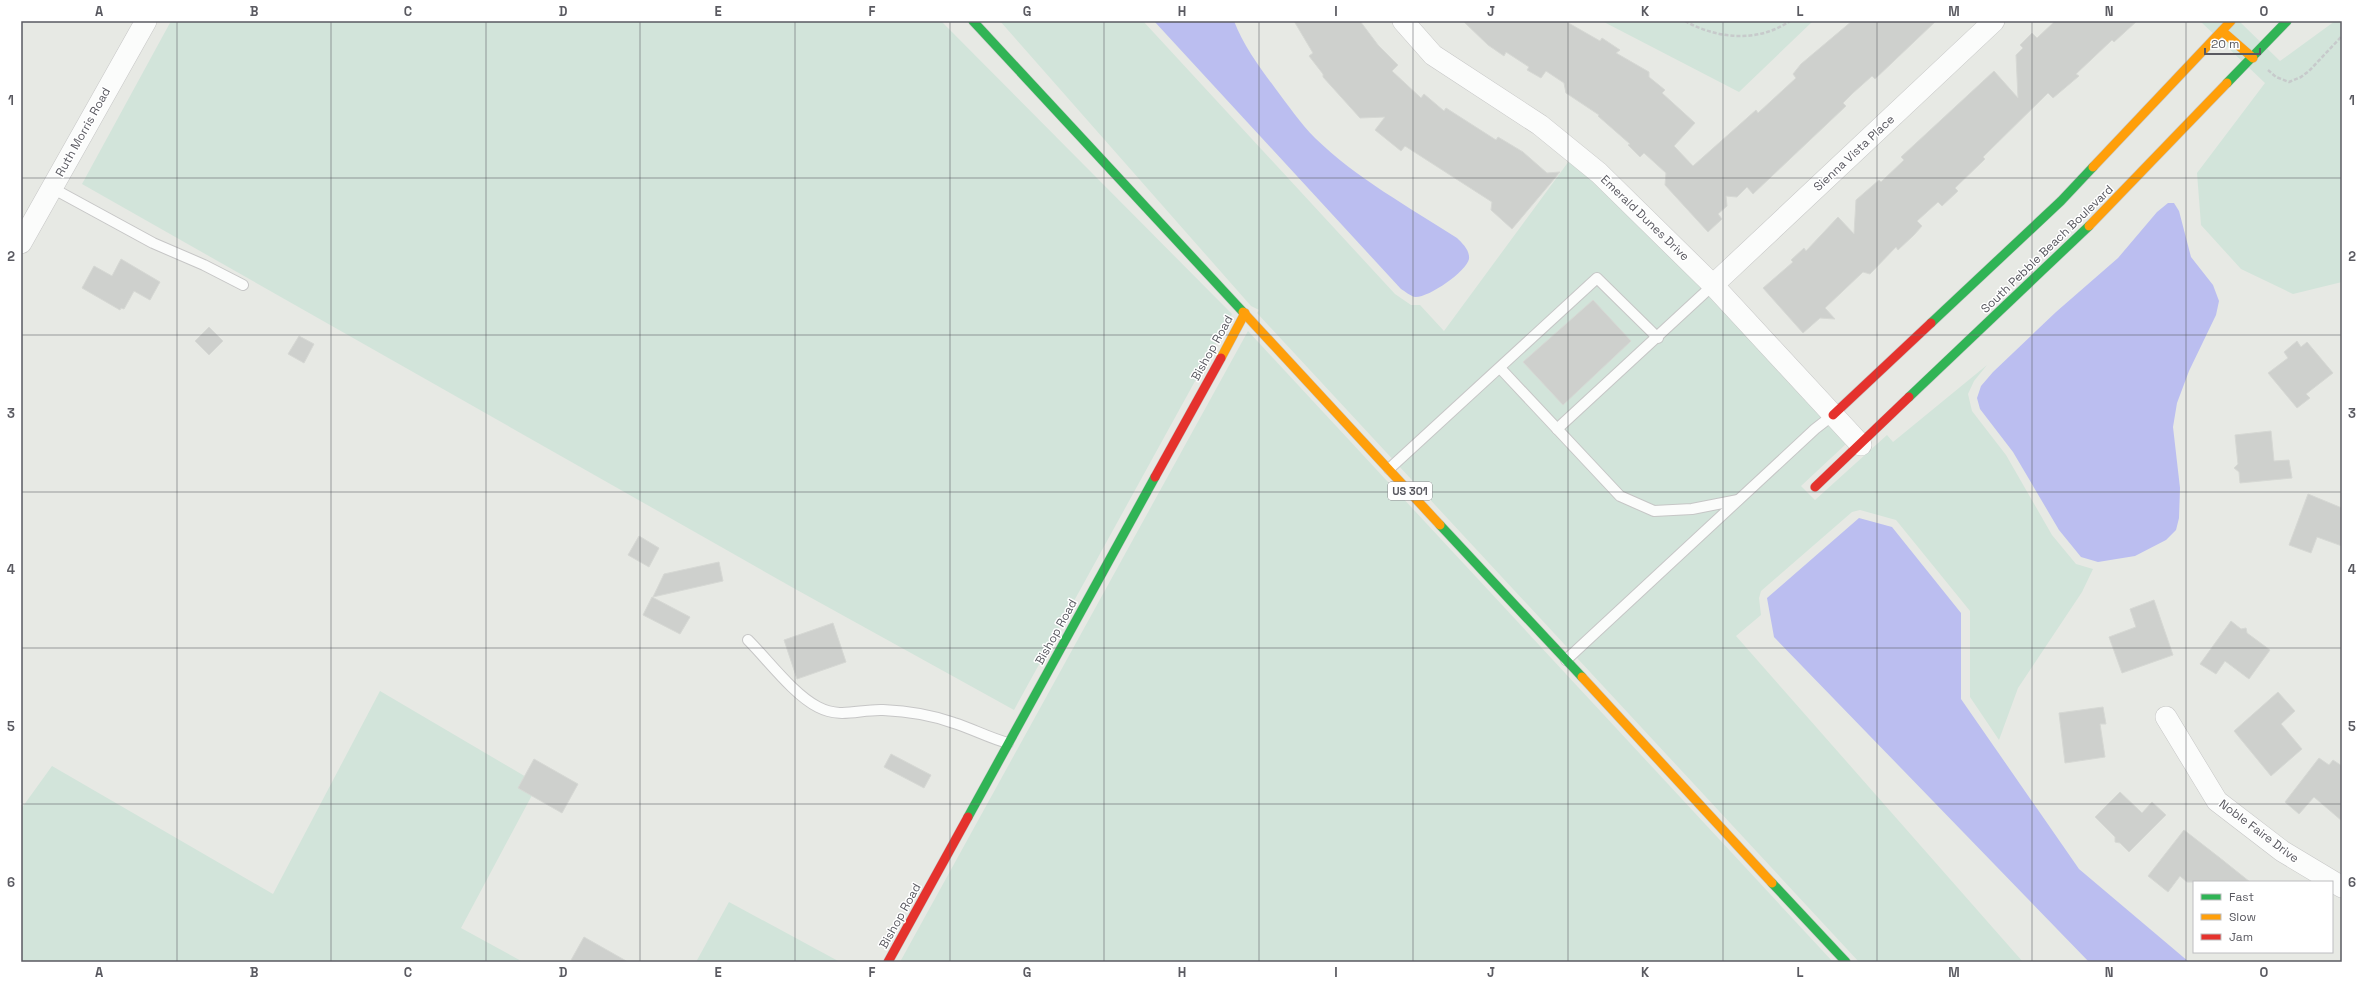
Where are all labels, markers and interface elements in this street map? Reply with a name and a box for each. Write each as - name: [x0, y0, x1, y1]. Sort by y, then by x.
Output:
- text: A: [95, 3, 104, 20]
- text: B: [250, 3, 259, 20]
- text: C: [404, 3, 412, 20]
- text: D: [559, 3, 568, 20]
- text: E: [714, 3, 722, 20]
- text: F: [869, 3, 876, 20]
- text: G: [1023, 3, 1031, 20]
- text: H: [1178, 3, 1186, 20]
- text: I: [1334, 3, 1338, 20]
- text: J: [1487, 3, 1495, 20]
- text: K: [1641, 3, 1650, 20]
- text: L: [1796, 3, 1804, 20]
- text: M: [1948, 3, 1960, 20]
- text: N: [2105, 3, 2113, 20]
- text: O: [2260, 3, 2269, 20]
- scale bar: [2205, 30, 2260, 56]
- text: 20 m: [2211, 36, 2239, 52]
- street label: Ruth Morris Road: [52, 85, 114, 179]
- text: 1: [8, 92, 14, 109]
- text: 1: [2349, 92, 2355, 109]
- street label: Sienna Vista Place: [1810, 111, 1898, 195]
- street label: Emerald Dunes Drive: [1597, 172, 1693, 264]
- street label: South Pebble Beach Boulevard: [1977, 181, 2117, 317]
- text: 2: [7, 248, 15, 265]
- text: 2: [2348, 248, 2356, 265]
- street label: Bishop Road: [1187, 313, 1237, 383]
- text: 3: [7, 405, 15, 422]
- text: 3: [2348, 405, 2356, 422]
- road number: US 301: [1388, 482, 1432, 500]
- text: 4: [7, 561, 15, 578]
- text: 4: [2348, 561, 2356, 578]
- street label: Bishop Road: [1031, 597, 1081, 667]
- text: 5: [7, 718, 15, 735]
- text: 5: [2348, 718, 2356, 735]
- street label: Noble Faire Drive: [2216, 796, 2302, 866]
- text: 6: [7, 874, 15, 891]
- text: 6: [2348, 874, 2356, 891]
- street label: Bishop Road: [875, 881, 925, 951]
- legend: [2193, 881, 2333, 953]
- text: Fast: [2229, 889, 2254, 905]
- text: Slow: [2229, 909, 2256, 925]
- text: Jam: [2229, 929, 2253, 945]
- text: A: [95, 964, 104, 981]
- text: B: [250, 964, 259, 981]
- text: C: [404, 964, 412, 981]
- text: D: [559, 964, 568, 981]
- text: E: [714, 964, 722, 981]
- text: F: [869, 964, 876, 981]
- text: G: [1023, 964, 1031, 981]
- text: H: [1178, 964, 1186, 981]
- text: I: [1334, 964, 1338, 981]
- text: J: [1487, 964, 1495, 981]
- text: K: [1641, 964, 1650, 981]
- text: L: [1796, 964, 1804, 981]
- text: M: [1948, 964, 1960, 981]
- text: N: [2105, 964, 2113, 981]
- text: O: [2260, 964, 2269, 981]

